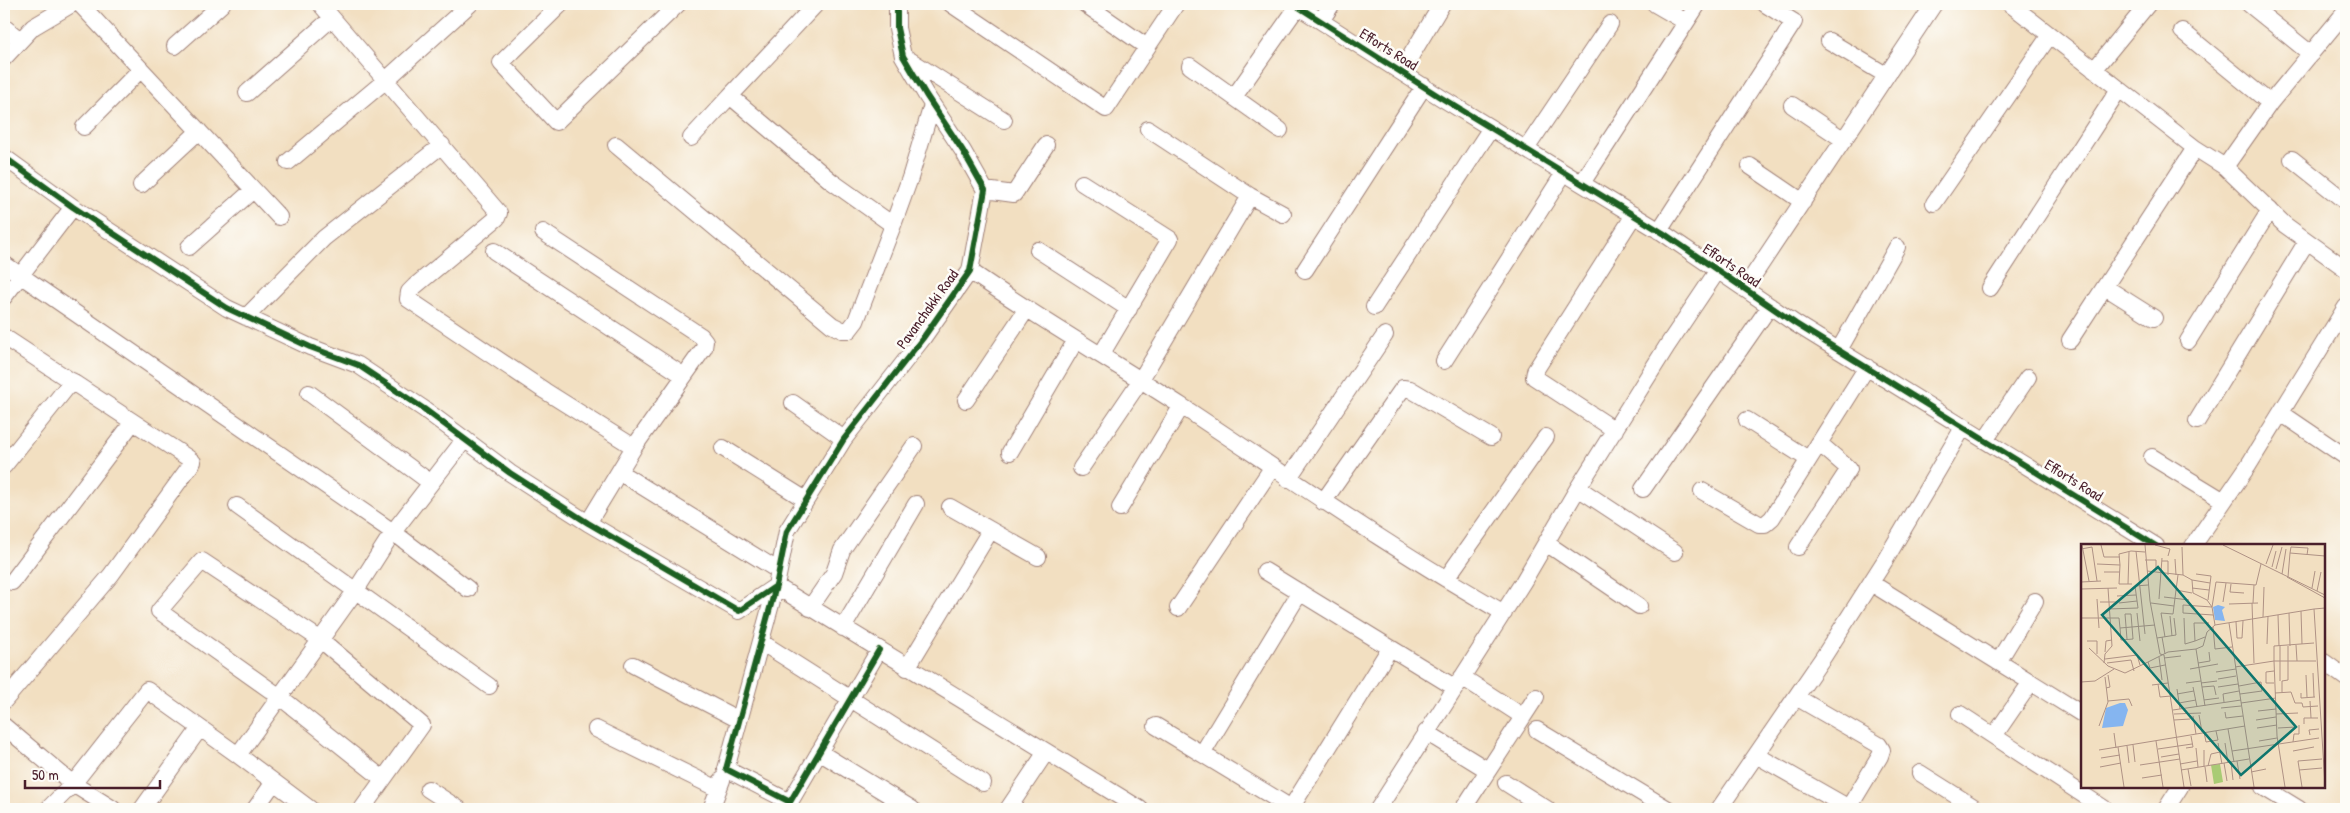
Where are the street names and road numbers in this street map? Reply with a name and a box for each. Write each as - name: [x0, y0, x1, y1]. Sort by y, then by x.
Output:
- street label: Efforts Road: [1356, 23, 1422, 75]
- street label: Efforts Road: [1699, 238, 1765, 292]
- street label: Pavanchakki Road: [891, 265, 963, 353]
- street label: Efforts Road: [2041, 454, 2107, 506]

